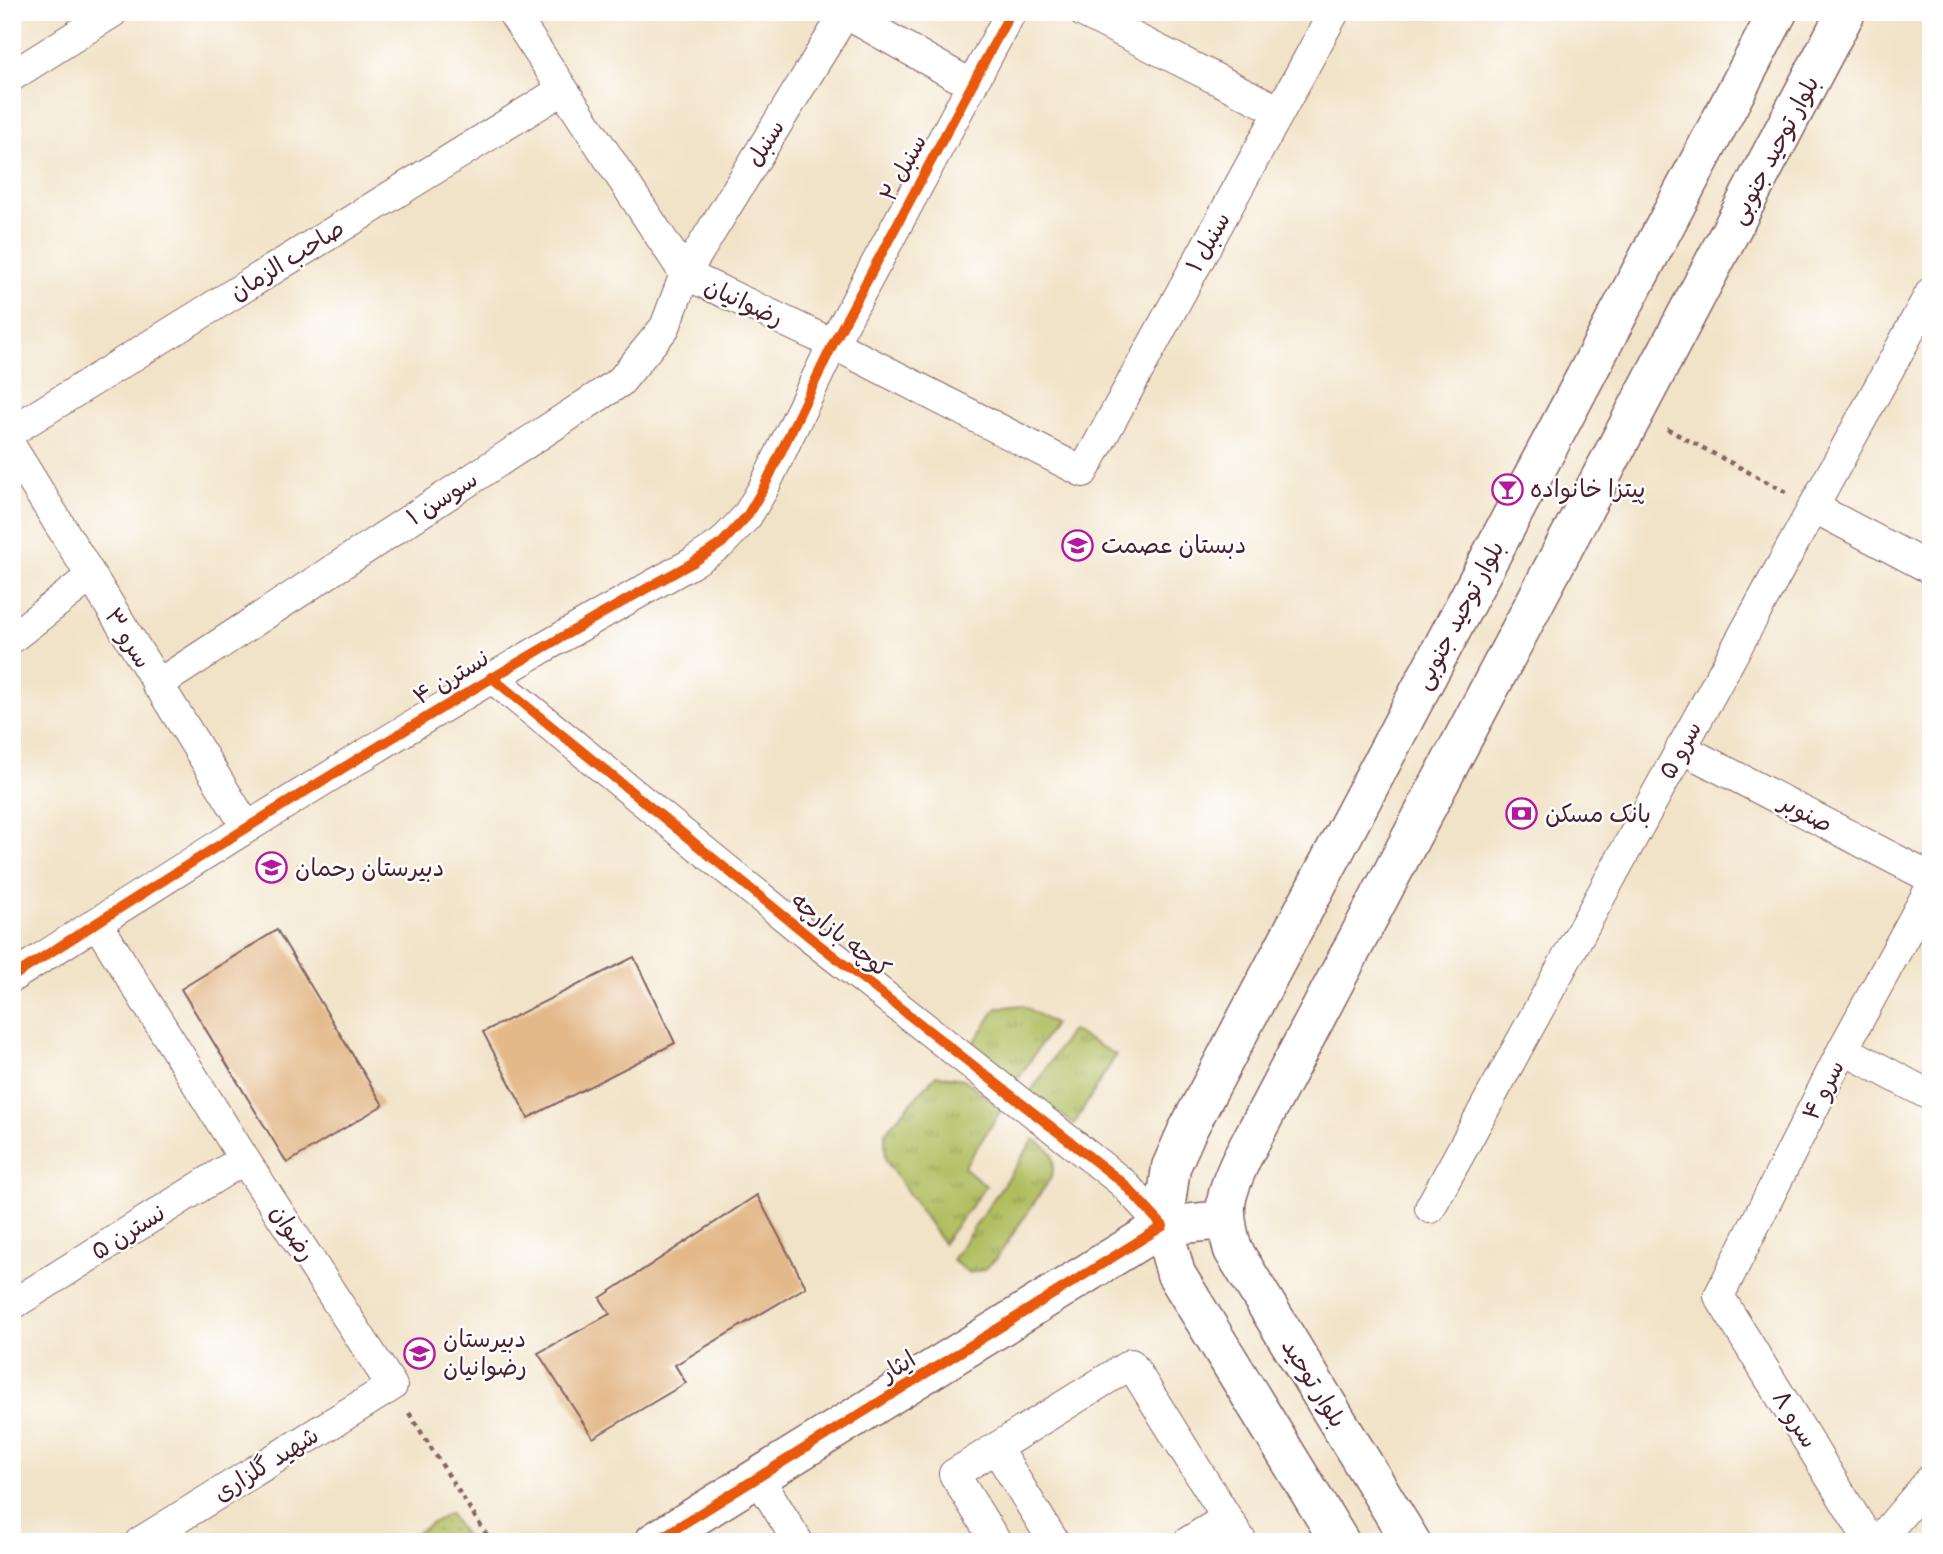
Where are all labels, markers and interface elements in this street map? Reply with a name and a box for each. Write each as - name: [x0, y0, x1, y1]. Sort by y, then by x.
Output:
- street label: بلوار توحید جنوبی: [1722, 71, 1827, 230]
- street label: سنبل: [739, 114, 791, 172]
- street label: سنبل ۲: [873, 129, 933, 207]
- street label: سنبل ۱: [1179, 207, 1237, 277]
- street label: صاحب الزمان: [224, 213, 350, 307]
- street label: رضوانیان: [700, 271, 788, 333]
- street label: سوسن ۱: [401, 464, 483, 532]
- bar icon: پیتزا خانواده: [1490, 472, 1524, 506]
- place label: پیتزا خانواده: [1530, 474, 1645, 504]
- school or university icon: دبستان عصمت: [1061, 528, 1095, 562]
- place label: دبستان عصمت: [1101, 530, 1246, 560]
- street label: بلوار توحید جنوبی: [1407, 536, 1512, 695]
- street label: سرو ۳: [98, 602, 158, 674]
- street label: نسترن ۴: [408, 643, 494, 711]
- street label: سرو ۵: [1652, 715, 1708, 785]
- street label: صنوبر: [1772, 786, 1838, 840]
- bank icon: بانک مسکن: [1505, 797, 1539, 831]
- place label: بانک مسکن: [1545, 799, 1651, 829]
- school or university icon: دبیرستان رحمان: [255, 851, 289, 885]
- place label: دبیرستان رحمان: [295, 853, 444, 883]
- street label: کوچه بازارچه: [785, 886, 897, 984]
- street label: سرو ۴: [1795, 1055, 1851, 1125]
- street label: نسترن ۵: [85, 1198, 171, 1266]
- street label: رضوان: [264, 1199, 322, 1267]
- place label: دبیرستان رضوانیان: [443, 1324, 527, 1382]
- street label: بلوار توحید: [1275, 1333, 1353, 1433]
- school or university icon: دبیرستان رضوانیان: [403, 1336, 437, 1370]
- street label: ایثار: [873, 1344, 921, 1389]
- street label: سرو ۸: [1766, 1385, 1824, 1453]
- street label: شهید گلزاری: [208, 1420, 324, 1508]

